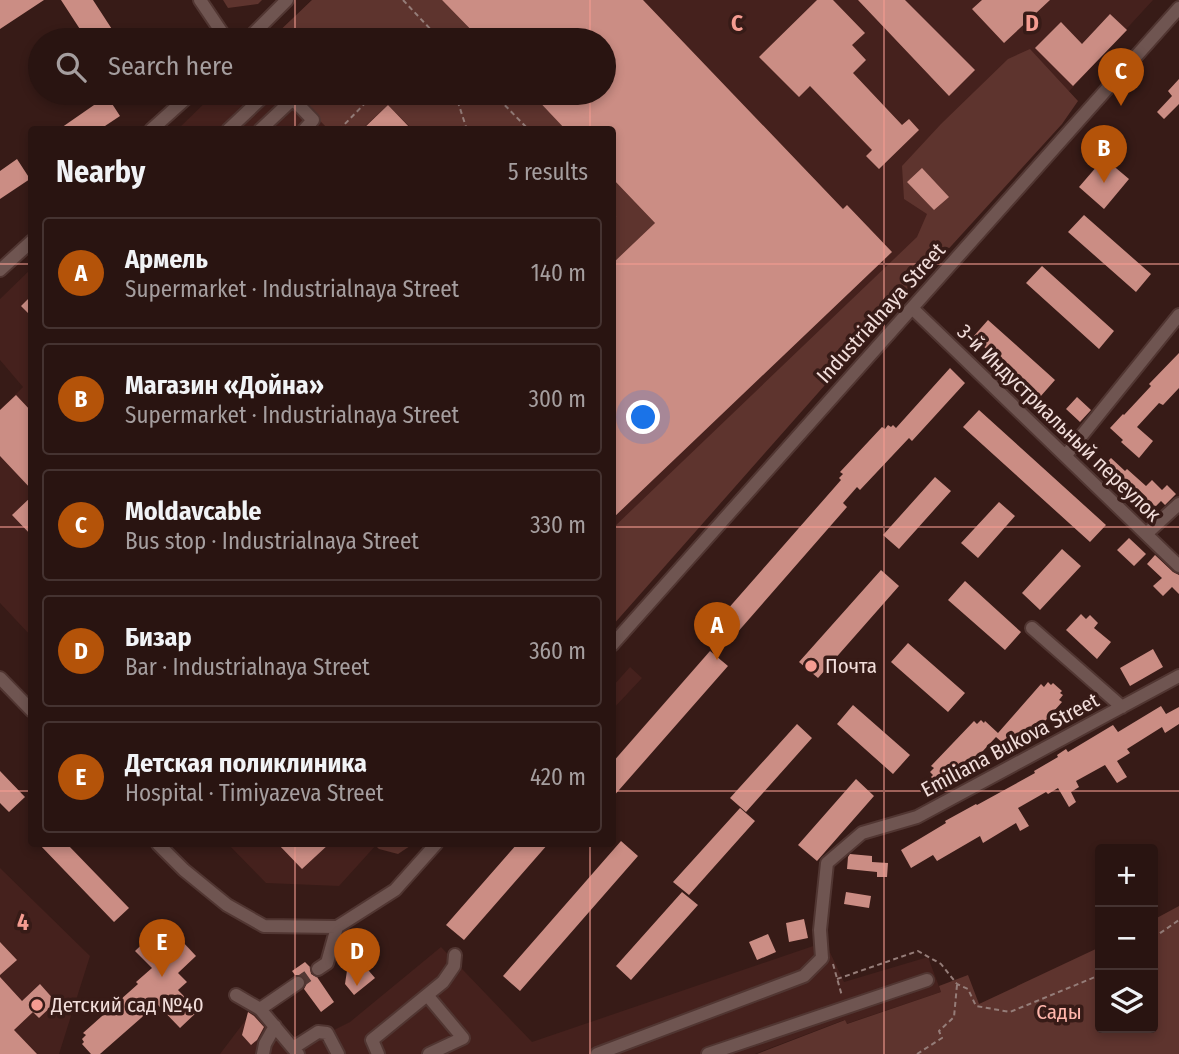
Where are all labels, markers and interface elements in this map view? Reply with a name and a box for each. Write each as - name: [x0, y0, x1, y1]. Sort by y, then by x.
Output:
- text: C: [731, 9, 743, 37]
- text: D: [1025, 9, 1039, 37]
- search box: [28, 28, 616, 105]
- icon: search: [52, 48, 90, 86]
- pin: C: [1098, 48, 1144, 106]
- text: Search here: [108, 51, 233, 82]
- pin: B: [1081, 125, 1127, 183]
- text: Nearby: [56, 154, 145, 190]
- text: 5 results: [508, 158, 588, 186]
- street label: Industrialnaya Street: [811, 237, 951, 389]
- text: Армель: [125, 244, 208, 275]
- text: A: [75, 259, 87, 287]
- text: 140 m: [531, 259, 586, 287]
- text: Supermarket · Industrialnaya Street: [125, 275, 459, 303]
- street label: 3-й Индустриальный переулок: [952, 319, 1166, 527]
- text: Магазин «Дойна»: [125, 370, 324, 401]
- text: B: [75, 385, 87, 413]
- text: 300 m: [529, 385, 586, 413]
- your location: [626, 400, 660, 434]
- text: Supermarket · Industrialnaya Street: [125, 401, 459, 429]
- text: Moldavcable: [125, 496, 262, 527]
- text: C: [75, 511, 87, 539]
- text: 330 m: [530, 511, 586, 539]
- text: Bus stop · Industrialnaya Street: [125, 527, 419, 555]
- pin: A: [694, 602, 740, 660]
- text: Бизар: [125, 622, 192, 653]
- text: D: [74, 637, 88, 665]
- text: 360 m: [529, 637, 586, 665]
- text: Bar · Industrialnaya Street: [125, 653, 370, 681]
- place label: Почта: [825, 653, 877, 679]
- marker: Почта: [803, 658, 819, 674]
- street label: Emiliana Bukova Street: [917, 687, 1103, 803]
- text: Детская поликлиника: [125, 748, 367, 779]
- text: E: [76, 763, 86, 791]
- text: 420 m: [530, 763, 586, 791]
- text: Hospital · Timiyazeva Street: [125, 779, 384, 807]
- map controls: [1095, 844, 1158, 1033]
- button: +: [1095, 844, 1158, 907]
- button: −: [1095, 907, 1158, 970]
- text: 4: [17, 908, 29, 936]
- pin: E: [139, 919, 185, 977]
- pin: D: [334, 928, 380, 986]
- button: layers: [1095, 970, 1158, 1033]
- place label: Детский сад №40: [50, 992, 204, 1018]
- marker: Детский сад №40: [29, 997, 45, 1013]
- park label: Сады: [1036, 999, 1082, 1025]

